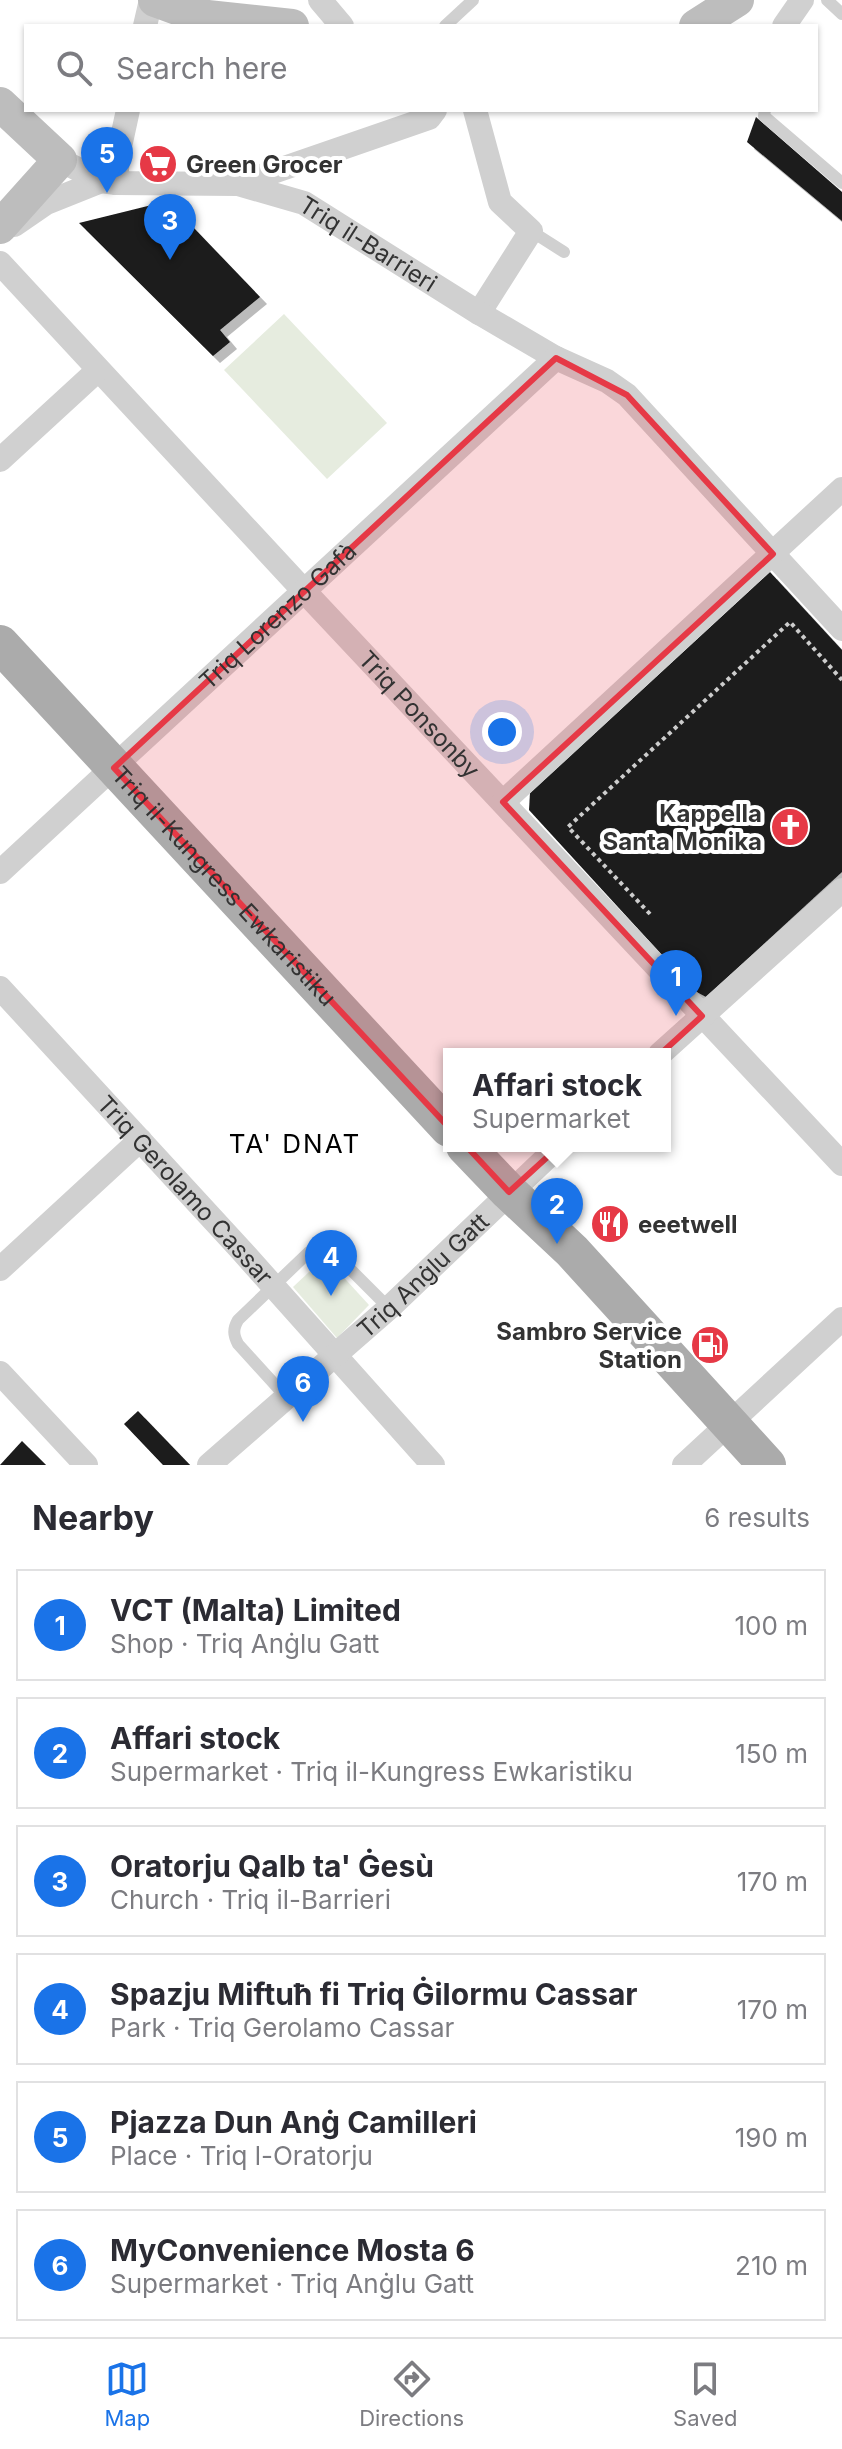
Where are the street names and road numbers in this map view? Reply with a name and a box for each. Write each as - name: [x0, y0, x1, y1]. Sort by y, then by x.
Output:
- street label: Triq il-Barrieri: [294, 190, 442, 297]
- street label: Triq Lorenzo Gafà: [193, 536, 362, 695]
- street label: Triq Ponsonby: [353, 644, 486, 784]
- street label: Triq il-Kungress Ewkaristiku: [106, 760, 343, 1012]
- street label: Triq Gerolamo Cassar: [92, 1089, 279, 1290]
- street label: Triq Anġlu Gatt: [351, 1206, 495, 1344]

